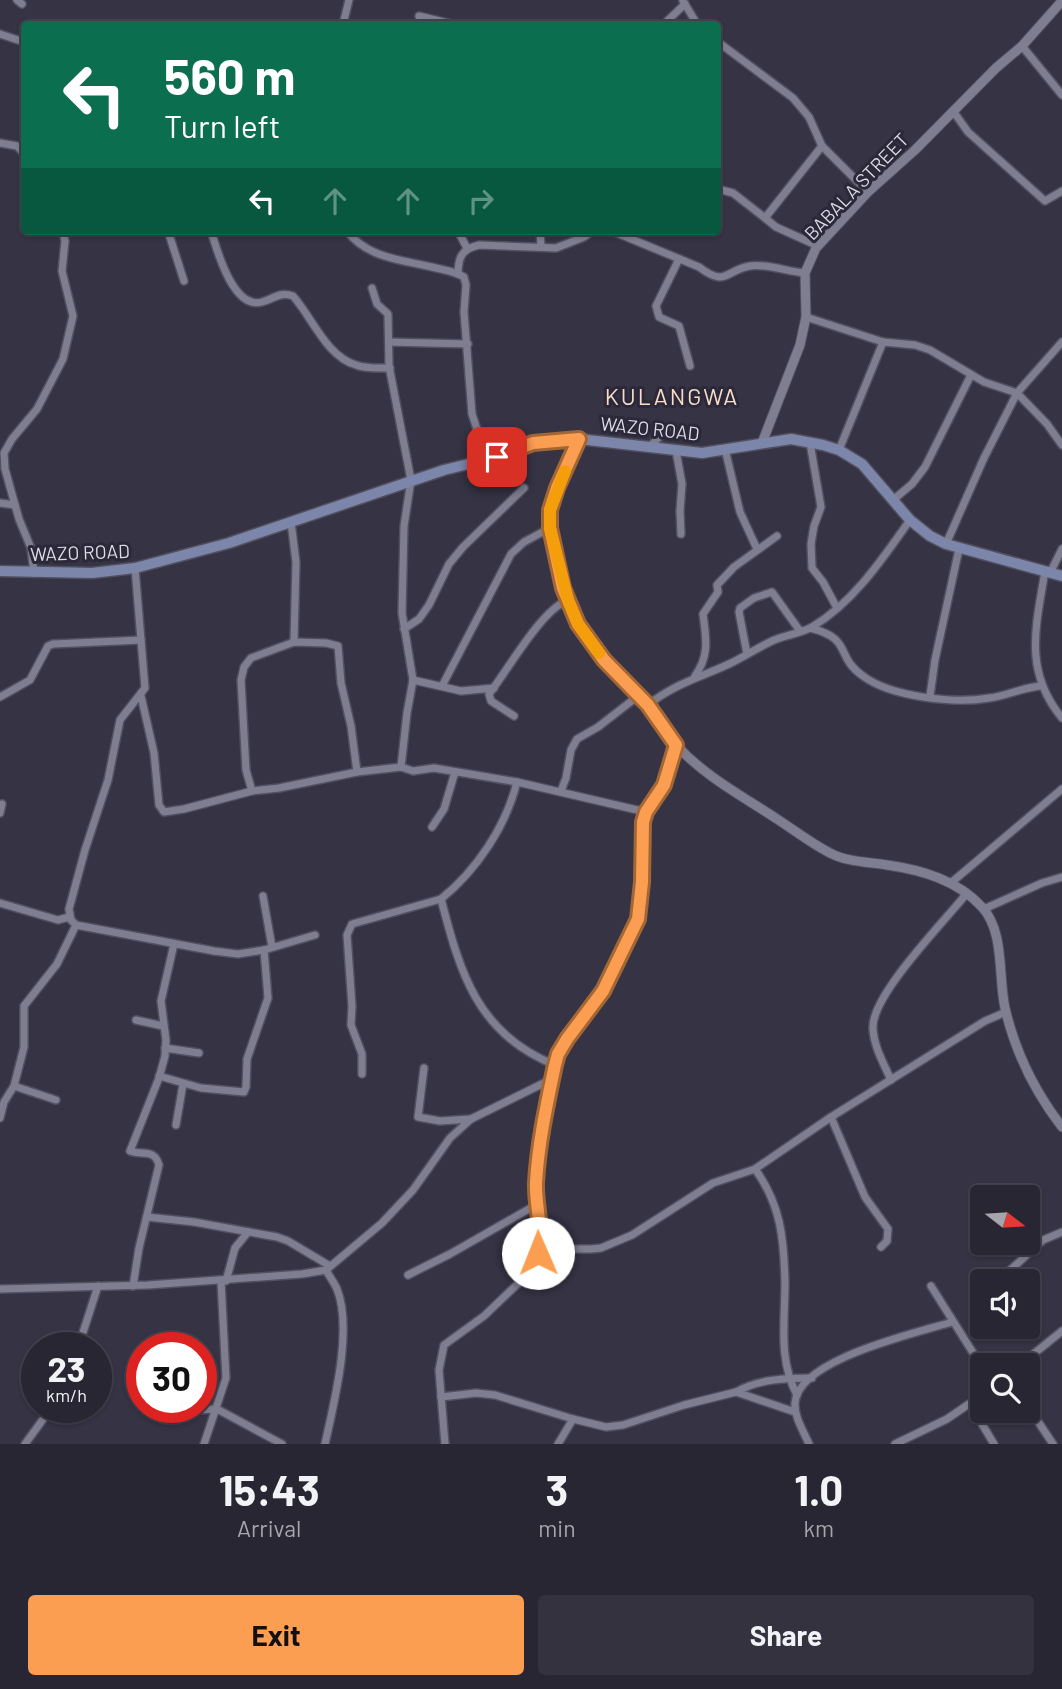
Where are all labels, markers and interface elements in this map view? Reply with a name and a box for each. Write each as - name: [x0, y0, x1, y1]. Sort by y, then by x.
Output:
- text: 560 m: [164, 46, 295, 105]
- icon: left: [49, 49, 140, 140]
- text: Turn left: [164, 106, 281, 144]
- street label: BABALA STREET: [799, 128, 913, 244]
- icon: left: [243, 182, 281, 220]
- icon: ahead: [316, 182, 354, 220]
- icon: ahead: [389, 182, 427, 220]
- icon: right: [462, 182, 500, 220]
- district label: KULANGWA: [605, 382, 739, 410]
- street label: WAZO ROAD: [599, 411, 701, 445]
- pin: [467, 427, 527, 487]
- icon: arrive: [478, 438, 516, 476]
- street label: WAZO ROAD: [30, 539, 130, 565]
- north arrow: [970, 1185, 1040, 1255]
- map controls: [970, 1185, 1040, 1423]
- position arrow: [501, 1216, 575, 1290]
- button: sound: [970, 1269, 1040, 1339]
- speed limit sign: 30: [126, 1332, 217, 1423]
- text: 23: [47, 1347, 86, 1389]
- button: search: [970, 1353, 1040, 1423]
- text: km/h: [46, 1384, 87, 1406]
- text: 15:43: [219, 1464, 320, 1514]
- text: 3: [546, 1464, 568, 1514]
- text: 1.0: [794, 1464, 843, 1514]
- text: Arrival: [237, 1514, 301, 1542]
- text: min: [538, 1514, 576, 1542]
- text: km: [804, 1514, 834, 1542]
- button: Exit: [28, 1595, 524, 1675]
- button: Share: [538, 1595, 1034, 1675]

